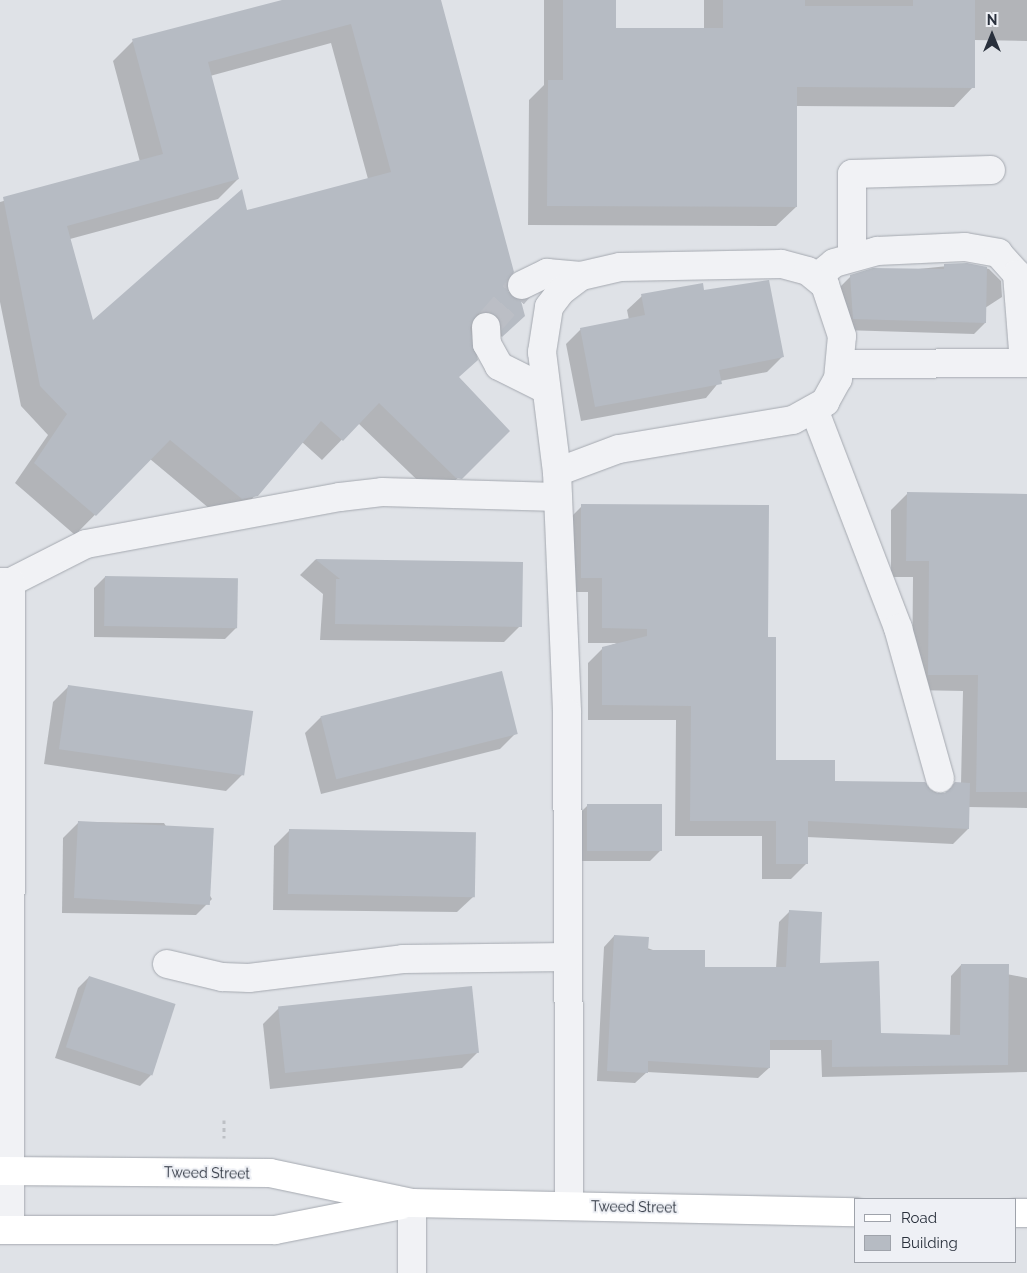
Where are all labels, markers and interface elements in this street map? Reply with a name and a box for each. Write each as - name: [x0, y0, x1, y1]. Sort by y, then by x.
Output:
- north arrow: [967, 10, 1017, 60]
- text: N: [987, 12, 997, 28]
- street label: Tweed Street: [164, 1164, 250, 1182]
- street label: Tweed Street: [591, 1198, 677, 1216]
- legend: [854, 1198, 1017, 1263]
- text: Road: [901, 1209, 937, 1227]
- text: Building: [901, 1234, 958, 1252]

